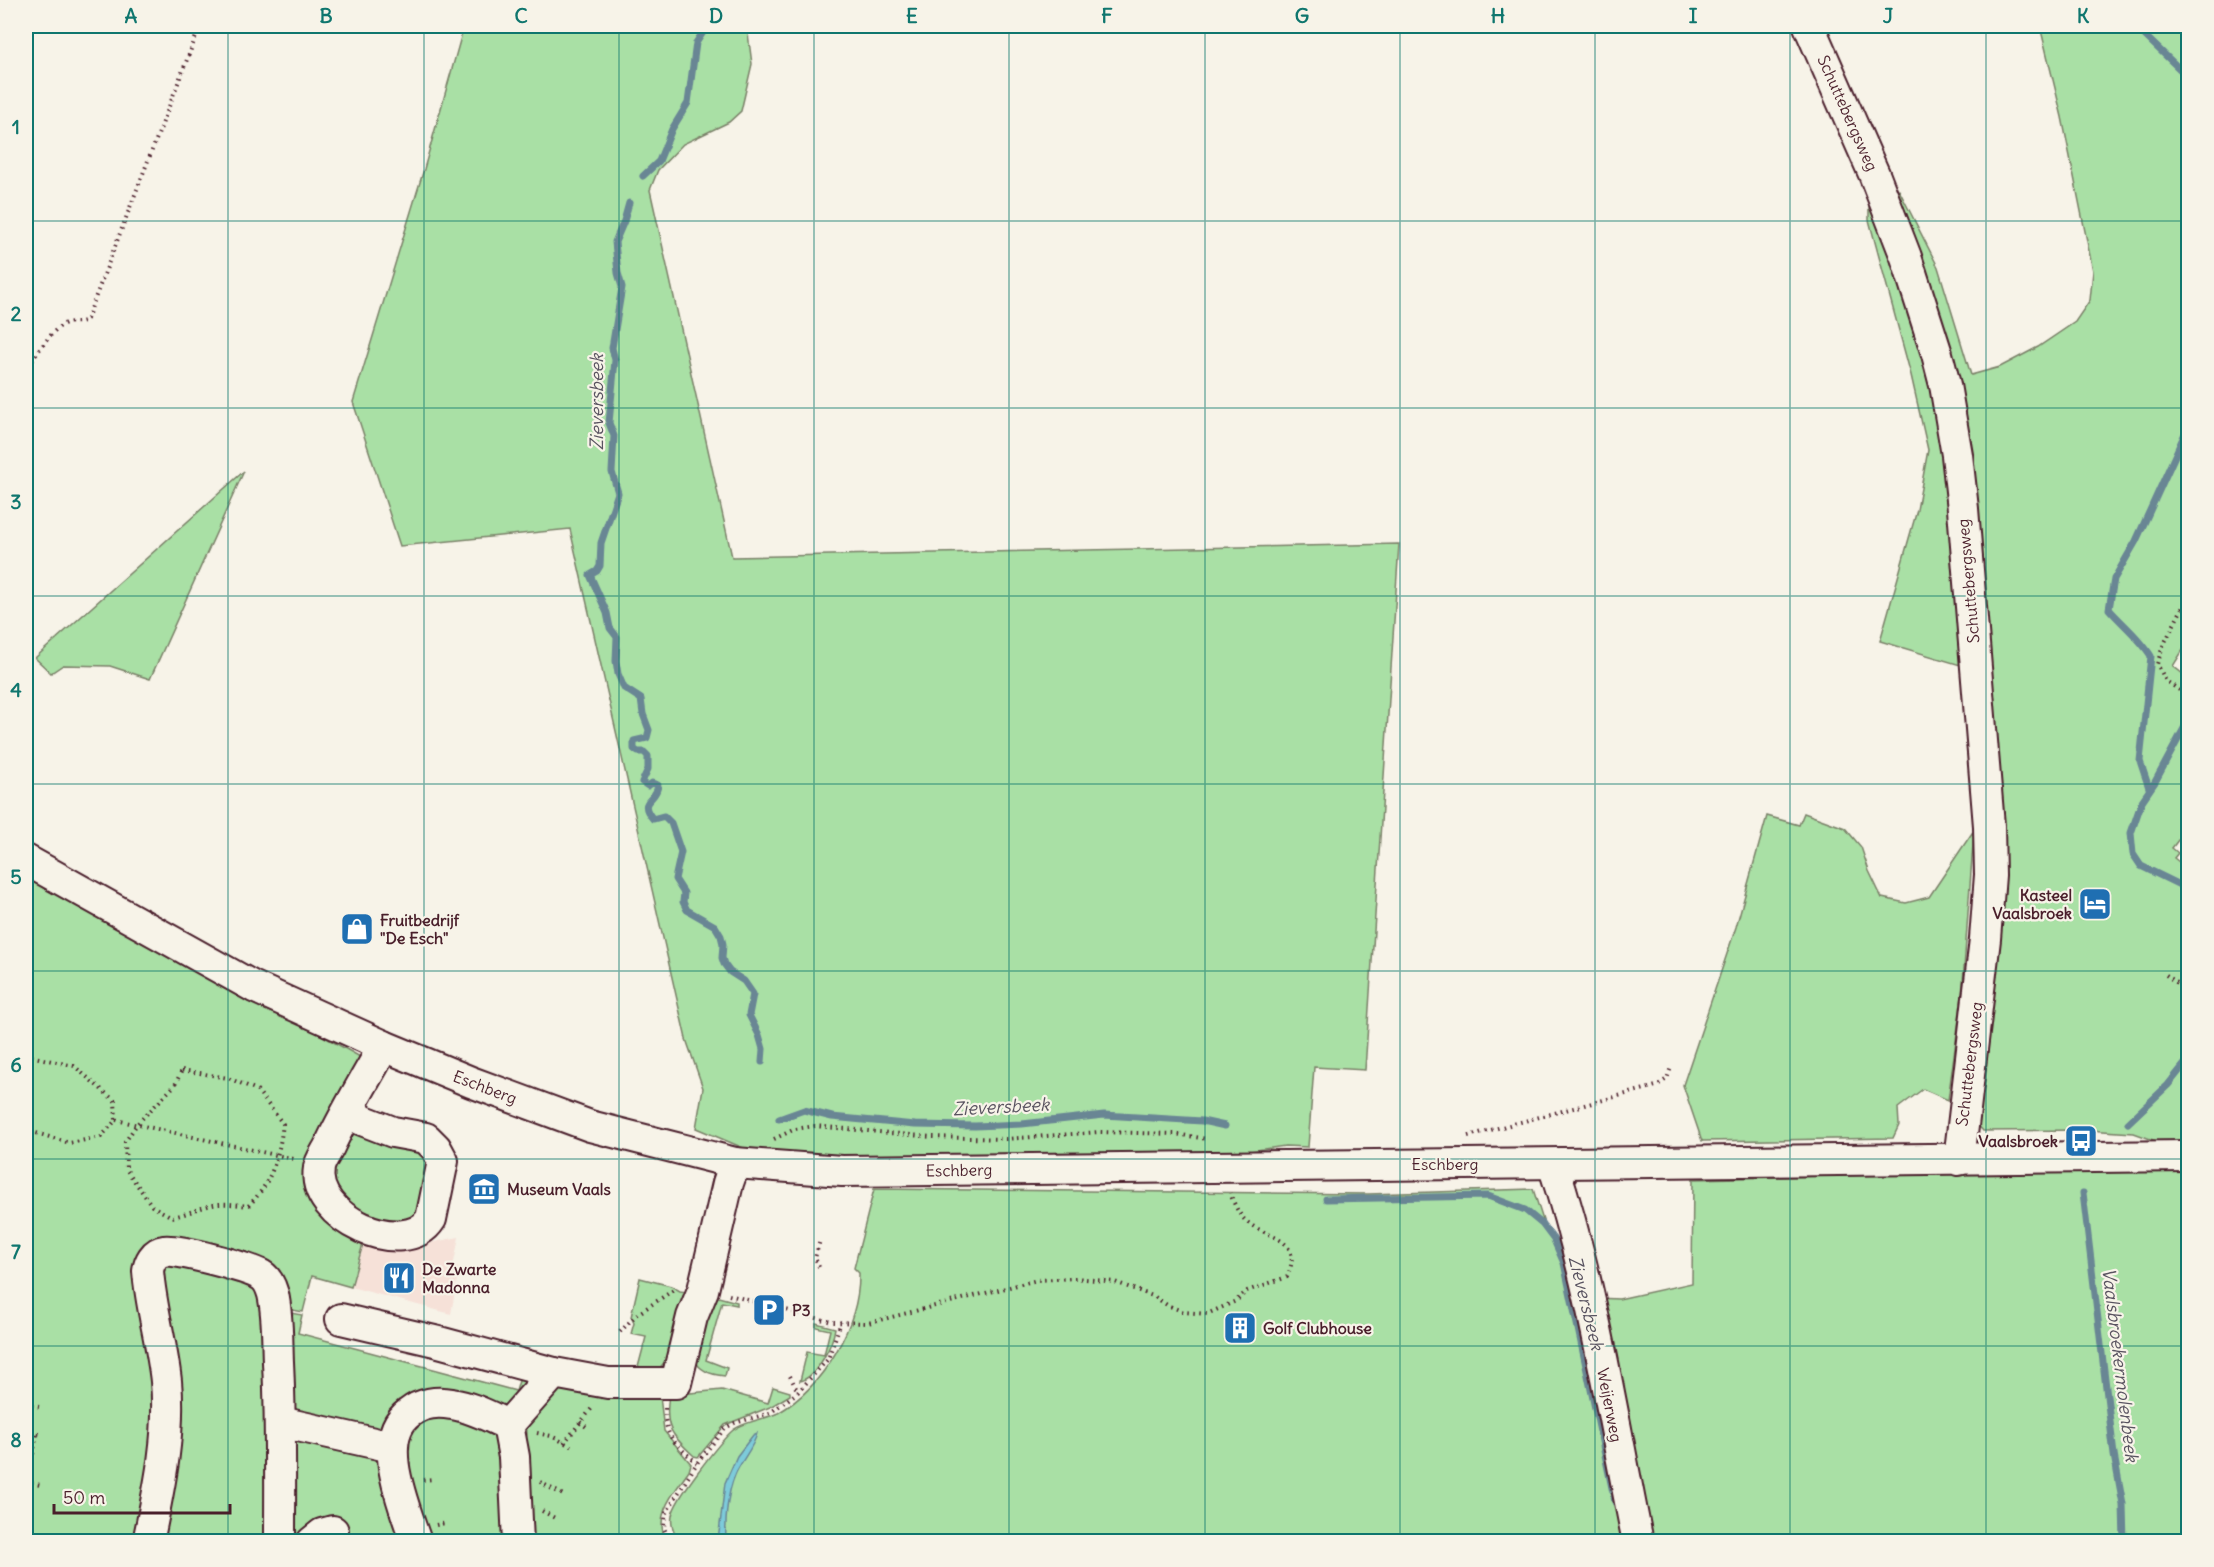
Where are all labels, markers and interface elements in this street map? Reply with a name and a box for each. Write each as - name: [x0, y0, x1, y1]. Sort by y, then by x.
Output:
- text: A: [125, 3, 138, 28]
- text: B: [319, 3, 333, 28]
- text: C: [514, 3, 528, 28]
- text: D: [709, 3, 723, 28]
- text: E: [906, 3, 918, 28]
- text: F: [1101, 3, 1113, 28]
- text: G: [1295, 3, 1309, 28]
- text: H: [1491, 3, 1505, 28]
- text: I: [1689, 3, 1698, 28]
- text: J: [1883, 3, 1894, 28]
- text: K: [2077, 3, 2090, 28]
- street label: Schuttebergsweg: [1813, 52, 1883, 174]
- text: 1: [12, 114, 20, 139]
- text: 2: [11, 301, 22, 326]
- water label: Zieversbeek: [585, 352, 608, 450]
- text: 3: [10, 489, 22, 514]
- street label: Schuttebergsweg: [1953, 518, 1983, 644]
- text: 4: [10, 677, 22, 702]
- text: 5: [10, 864, 22, 889]
- place label: Kasteel Vaalsbroek: [1993, 885, 2072, 923]
- hotel icon: Kasteel Vaalsbroek: [2077, 886, 2113, 922]
- place label: Fruitbedrijf "De Esch": [380, 910, 460, 948]
- shop icon: Fruitbedrijf "De Esch": [339, 911, 375, 947]
- street label: Schuttebergsweg: [1951, 1001, 1987, 1127]
- text: 6: [10, 1052, 22, 1077]
- street label: Eschberg: [450, 1066, 520, 1108]
- water label: Zieversbeek: [952, 1092, 1052, 1121]
- bus stop icon: Vaalsbroek: [2063, 1123, 2099, 1159]
- place label: Vaalsbroek: [1979, 1131, 2058, 1151]
- street label: Eschberg: [1412, 1154, 1478, 1174]
- street label: Eschberg: [925, 1159, 993, 1181]
- museum icon: Museum Vaals: [466, 1171, 502, 1207]
- place label: Museum Vaals: [507, 1179, 611, 1199]
- text: 7: [11, 1239, 21, 1264]
- water label: Zieversbeek: [1564, 1253, 1610, 1354]
- place label: De Zwarte Madonna: [422, 1259, 497, 1297]
- restaurant icon: De Zwarte Madonna: [381, 1260, 417, 1296]
- water label: Vaalsbroekermolenbeek: [2097, 1267, 2144, 1465]
- parking icon: P3: [751, 1292, 787, 1328]
- place label: P3: [792, 1300, 811, 1320]
- building icon: Golf Clubhouse: [1222, 1310, 1258, 1346]
- place label: Golf Clubhouse: [1263, 1318, 1372, 1338]
- street label: Weijerweg: [1593, 1366, 1627, 1444]
- text: 8: [10, 1427, 22, 1452]
- scale bar: [54, 1477, 230, 1515]
- text: 50 m: [63, 1486, 105, 1509]

